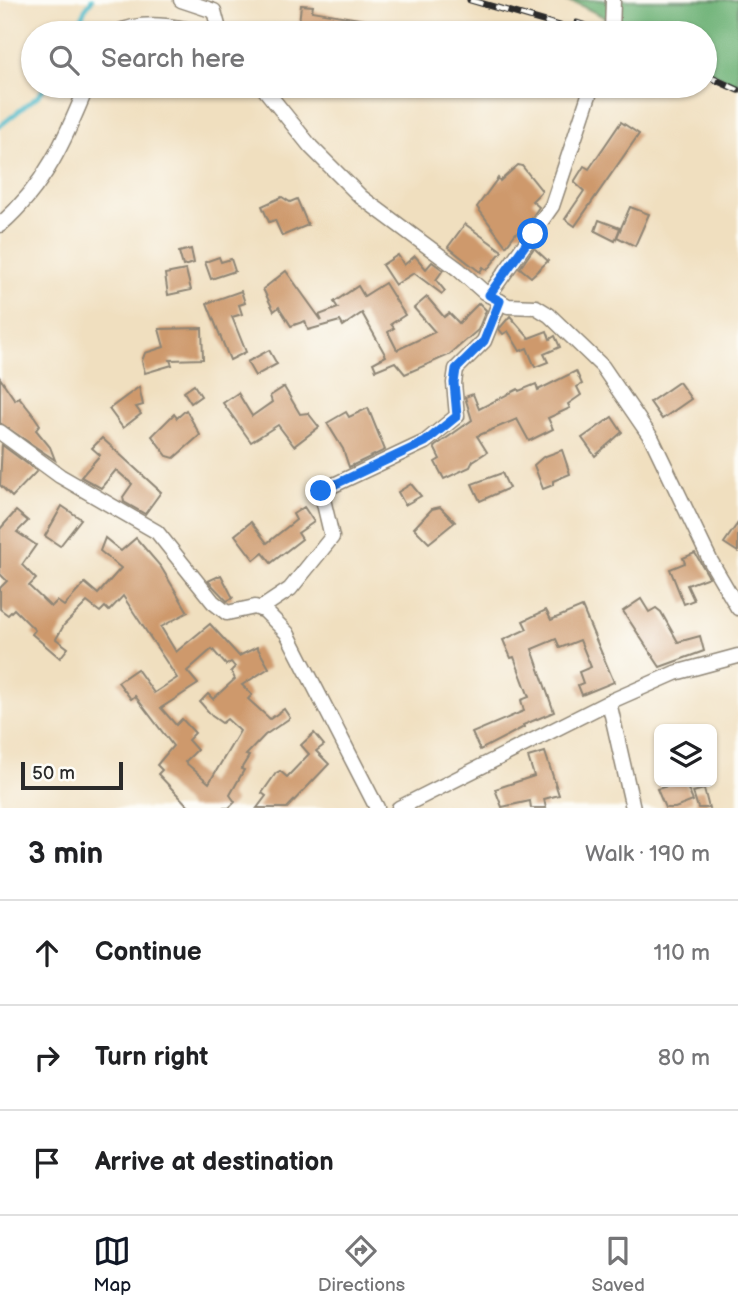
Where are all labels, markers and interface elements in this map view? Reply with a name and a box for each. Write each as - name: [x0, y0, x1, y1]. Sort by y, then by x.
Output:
- search box: [21, 21, 717, 98]
- icon: search: [45, 41, 83, 79]
- text: Search here: [101, 44, 245, 75]
- route start: [517, 218, 548, 249]
- route end: [305, 475, 336, 506]
- map controls: [654, 724, 717, 787]
- button: layers: [654, 724, 717, 787]
- scale bar: [21, 759, 122, 791]
- text: 50 m: [32, 762, 75, 785]
- text: 3 min: [28, 836, 103, 872]
- text: Walk · 190 m: [585, 840, 710, 868]
- icon: ahead: [28, 934, 66, 972]
- text: Continue: [95, 937, 202, 968]
- text: 110 m: [653, 939, 710, 967]
- icon: right: [28, 1039, 66, 1077]
- text: Turn right: [95, 1042, 208, 1073]
- text: 80 m: [658, 1044, 710, 1072]
- icon: arrive: [28, 1144, 66, 1182]
- text: Arrive at destination: [95, 1147, 334, 1178]
- tab: Map: [93, 1232, 131, 1297]
- tab: Directions: [318, 1232, 405, 1297]
- tab: Saved: [591, 1232, 645, 1297]

